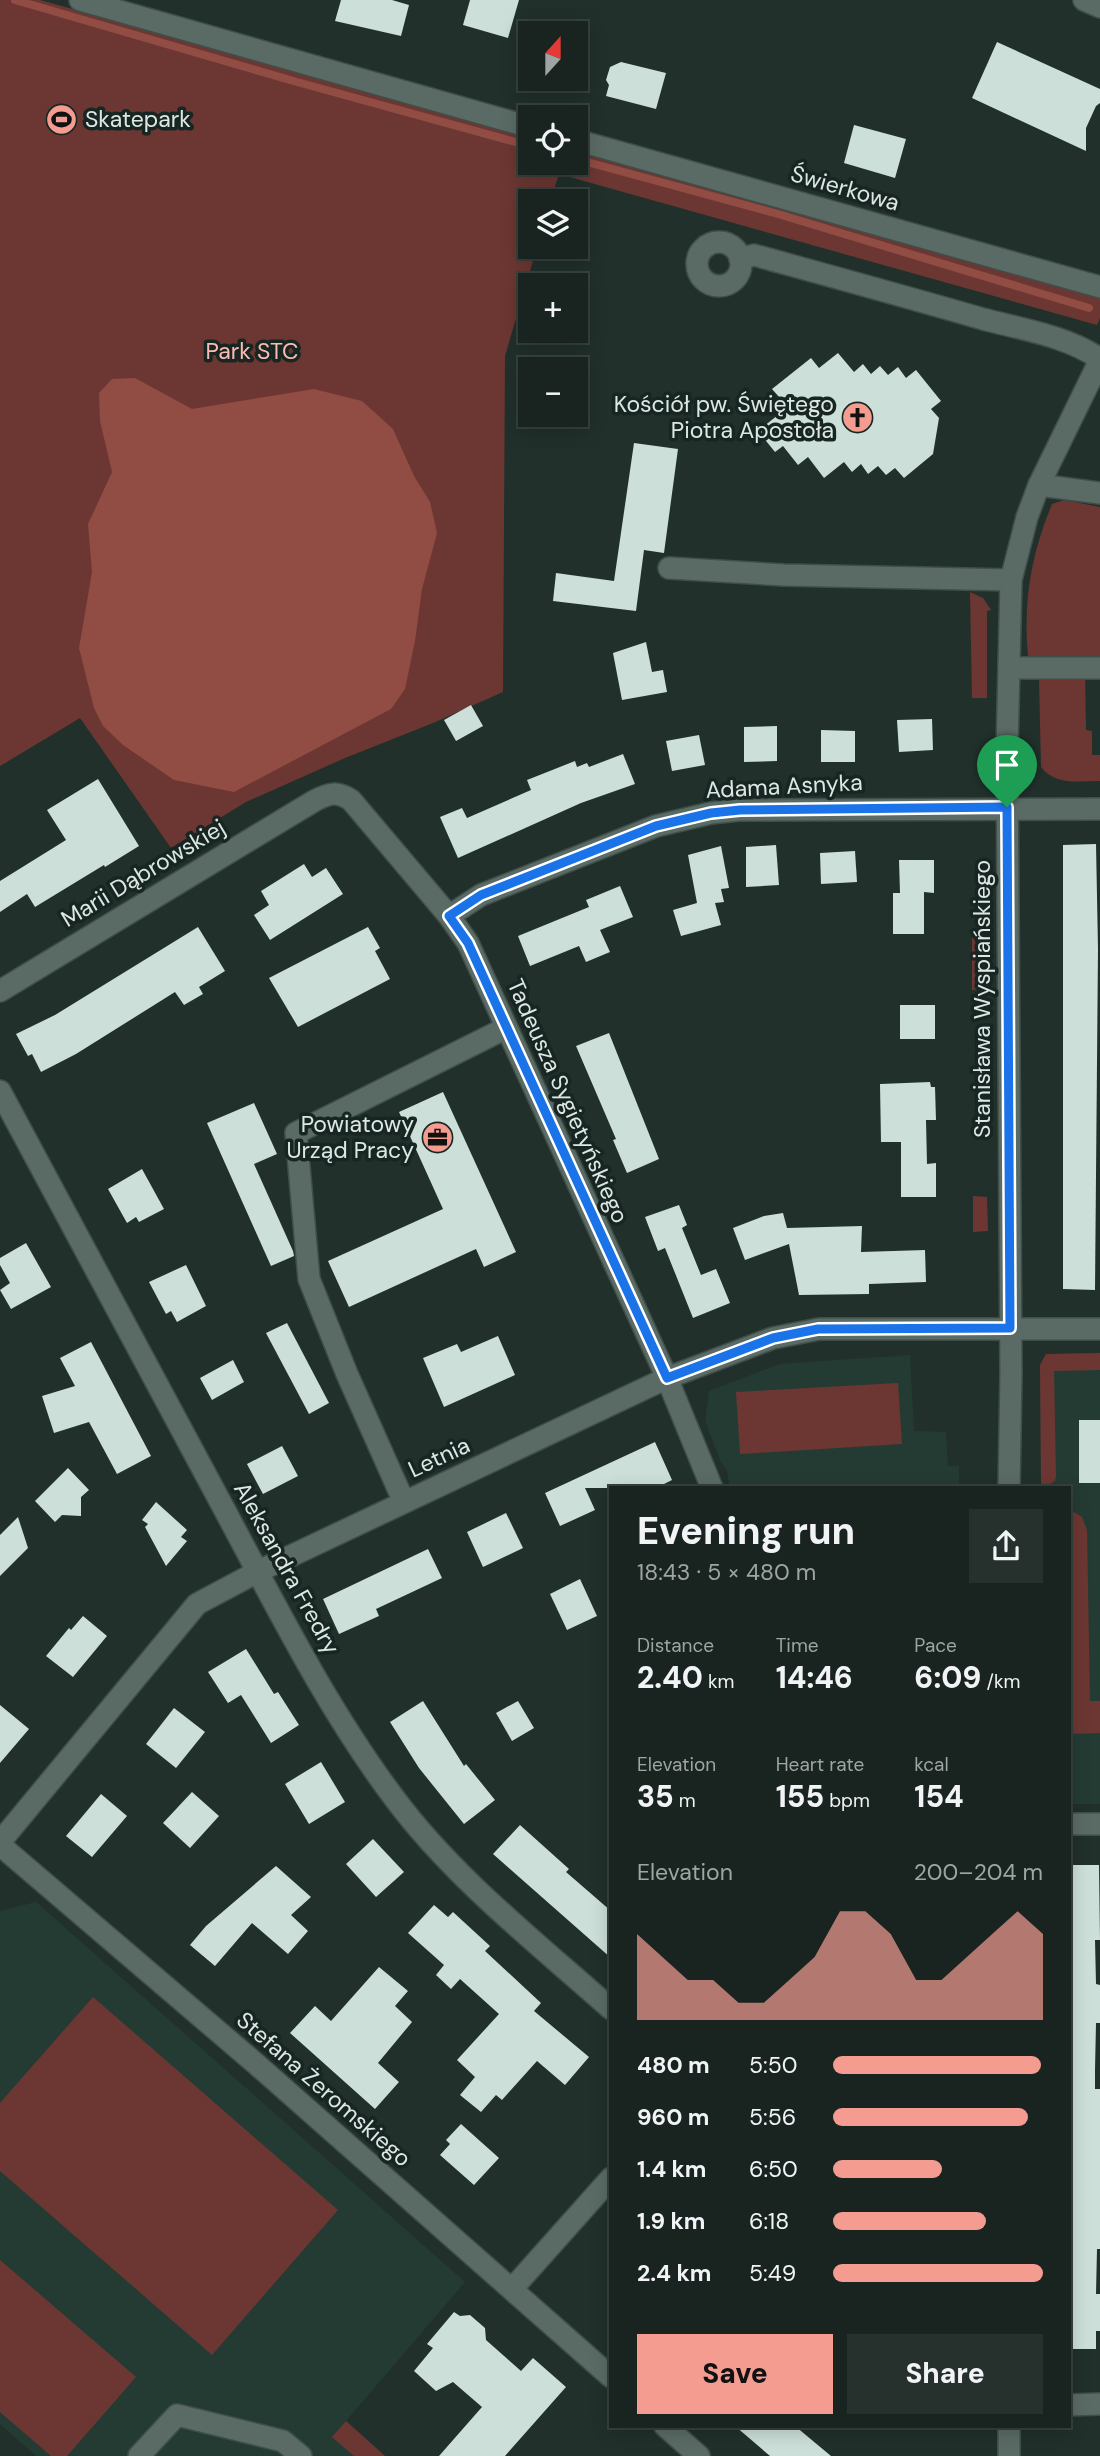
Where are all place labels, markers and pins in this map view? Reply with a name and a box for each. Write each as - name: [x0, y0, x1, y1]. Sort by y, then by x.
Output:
- sports icon: Skatepark: [45, 102, 79, 136]
- place label: Skatepark: [85, 104, 191, 134]
- place label: Kościół pw. Świętego Piotra Apostoła: [614, 389, 834, 445]
- church icon: Kościół pw. Świętego Piotra Apostoła: [840, 400, 874, 434]
- pin: [977, 735, 1037, 807]
- place label: Powiatowy Urząd Pracy: [287, 1109, 414, 1165]
- office icon: Powiatowy Urząd Pracy: [420, 1120, 454, 1154]

